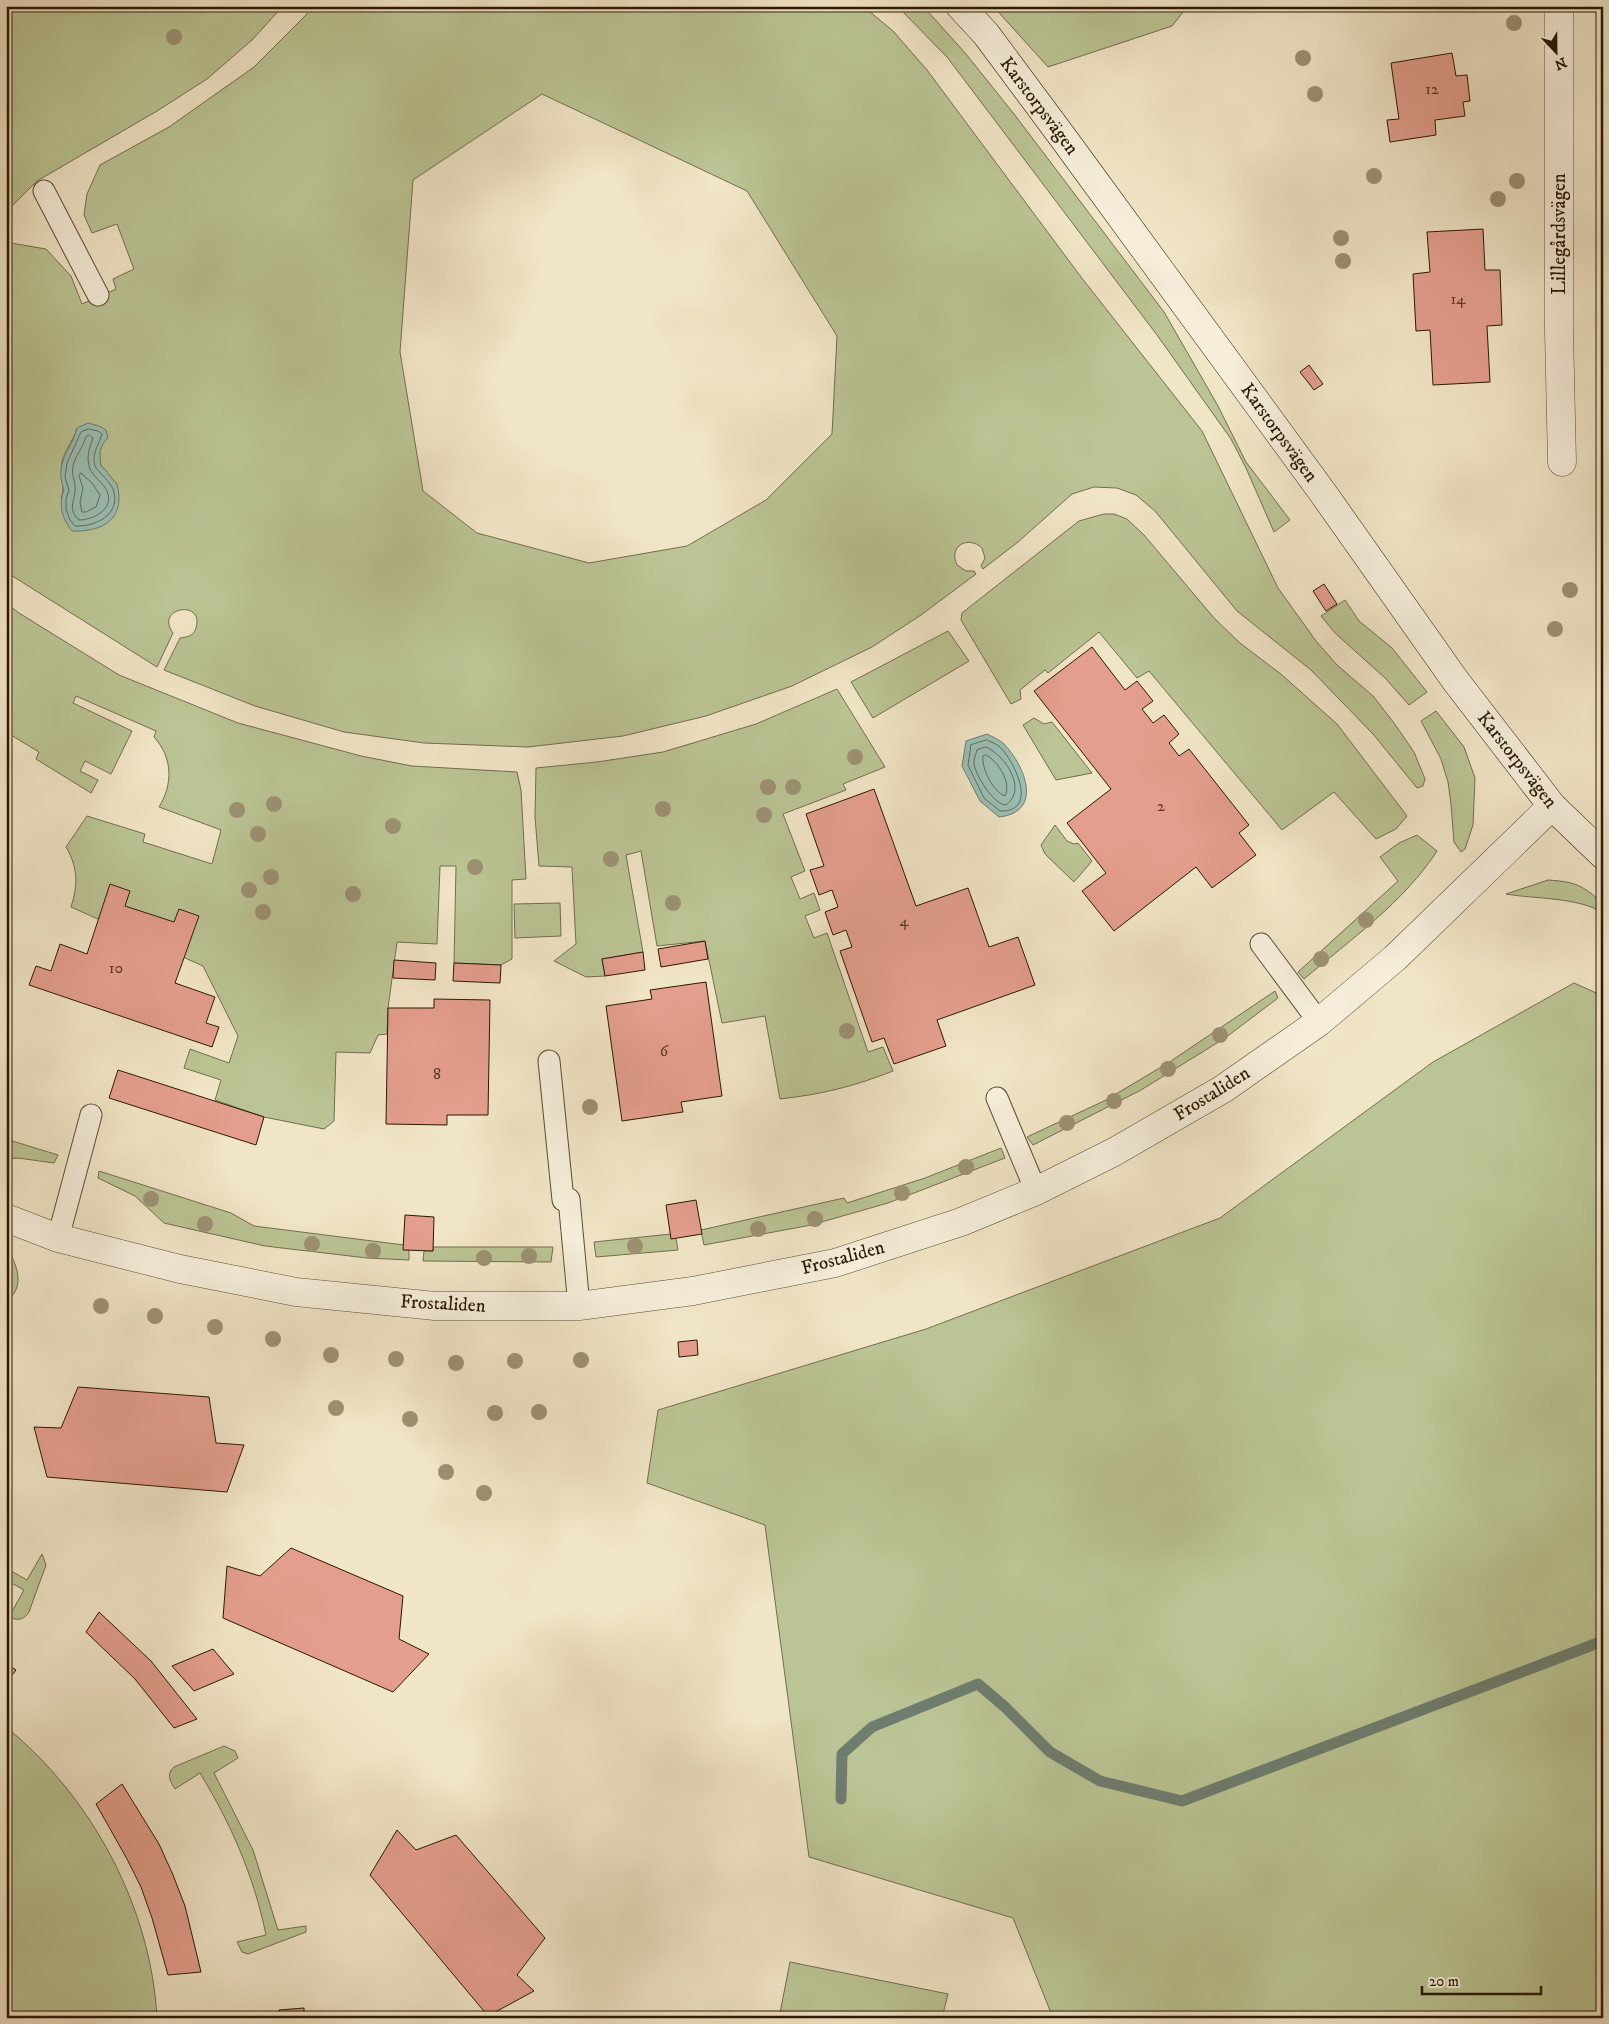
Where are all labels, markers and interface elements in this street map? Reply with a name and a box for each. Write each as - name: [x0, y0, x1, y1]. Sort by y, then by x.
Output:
- north arrow: [1532, 28, 1582, 78]
- street label: Karstorpsvägen: [995, 53, 1083, 160]
- text: N: [1551, 53, 1569, 74]
- house number: 12: [1425, 79, 1439, 99]
- street label: Lillegårdsvägen: [1548, 173, 1571, 295]
- house number: 14: [1450, 289, 1466, 309]
- street label: Karstorpsvägen: [1235, 379, 1323, 487]
- street label: Karstorpsvägen: [1472, 707, 1562, 813]
- house number: 2: [1157, 796, 1165, 816]
- house number: 4: [899, 911, 909, 931]
- house number: 10: [109, 958, 123, 978]
- house number: 6: [660, 1041, 669, 1061]
- street label: Frostaliden: [1170, 1062, 1254, 1126]
- house number: 8: [433, 1064, 441, 1084]
- street label: Frostaliden: [799, 1236, 887, 1280]
- street label: Frostaliden: [400, 1290, 486, 1318]
- scale bar: [1422, 1964, 1540, 1996]
- text: 20 m: [1429, 1972, 1459, 1991]

